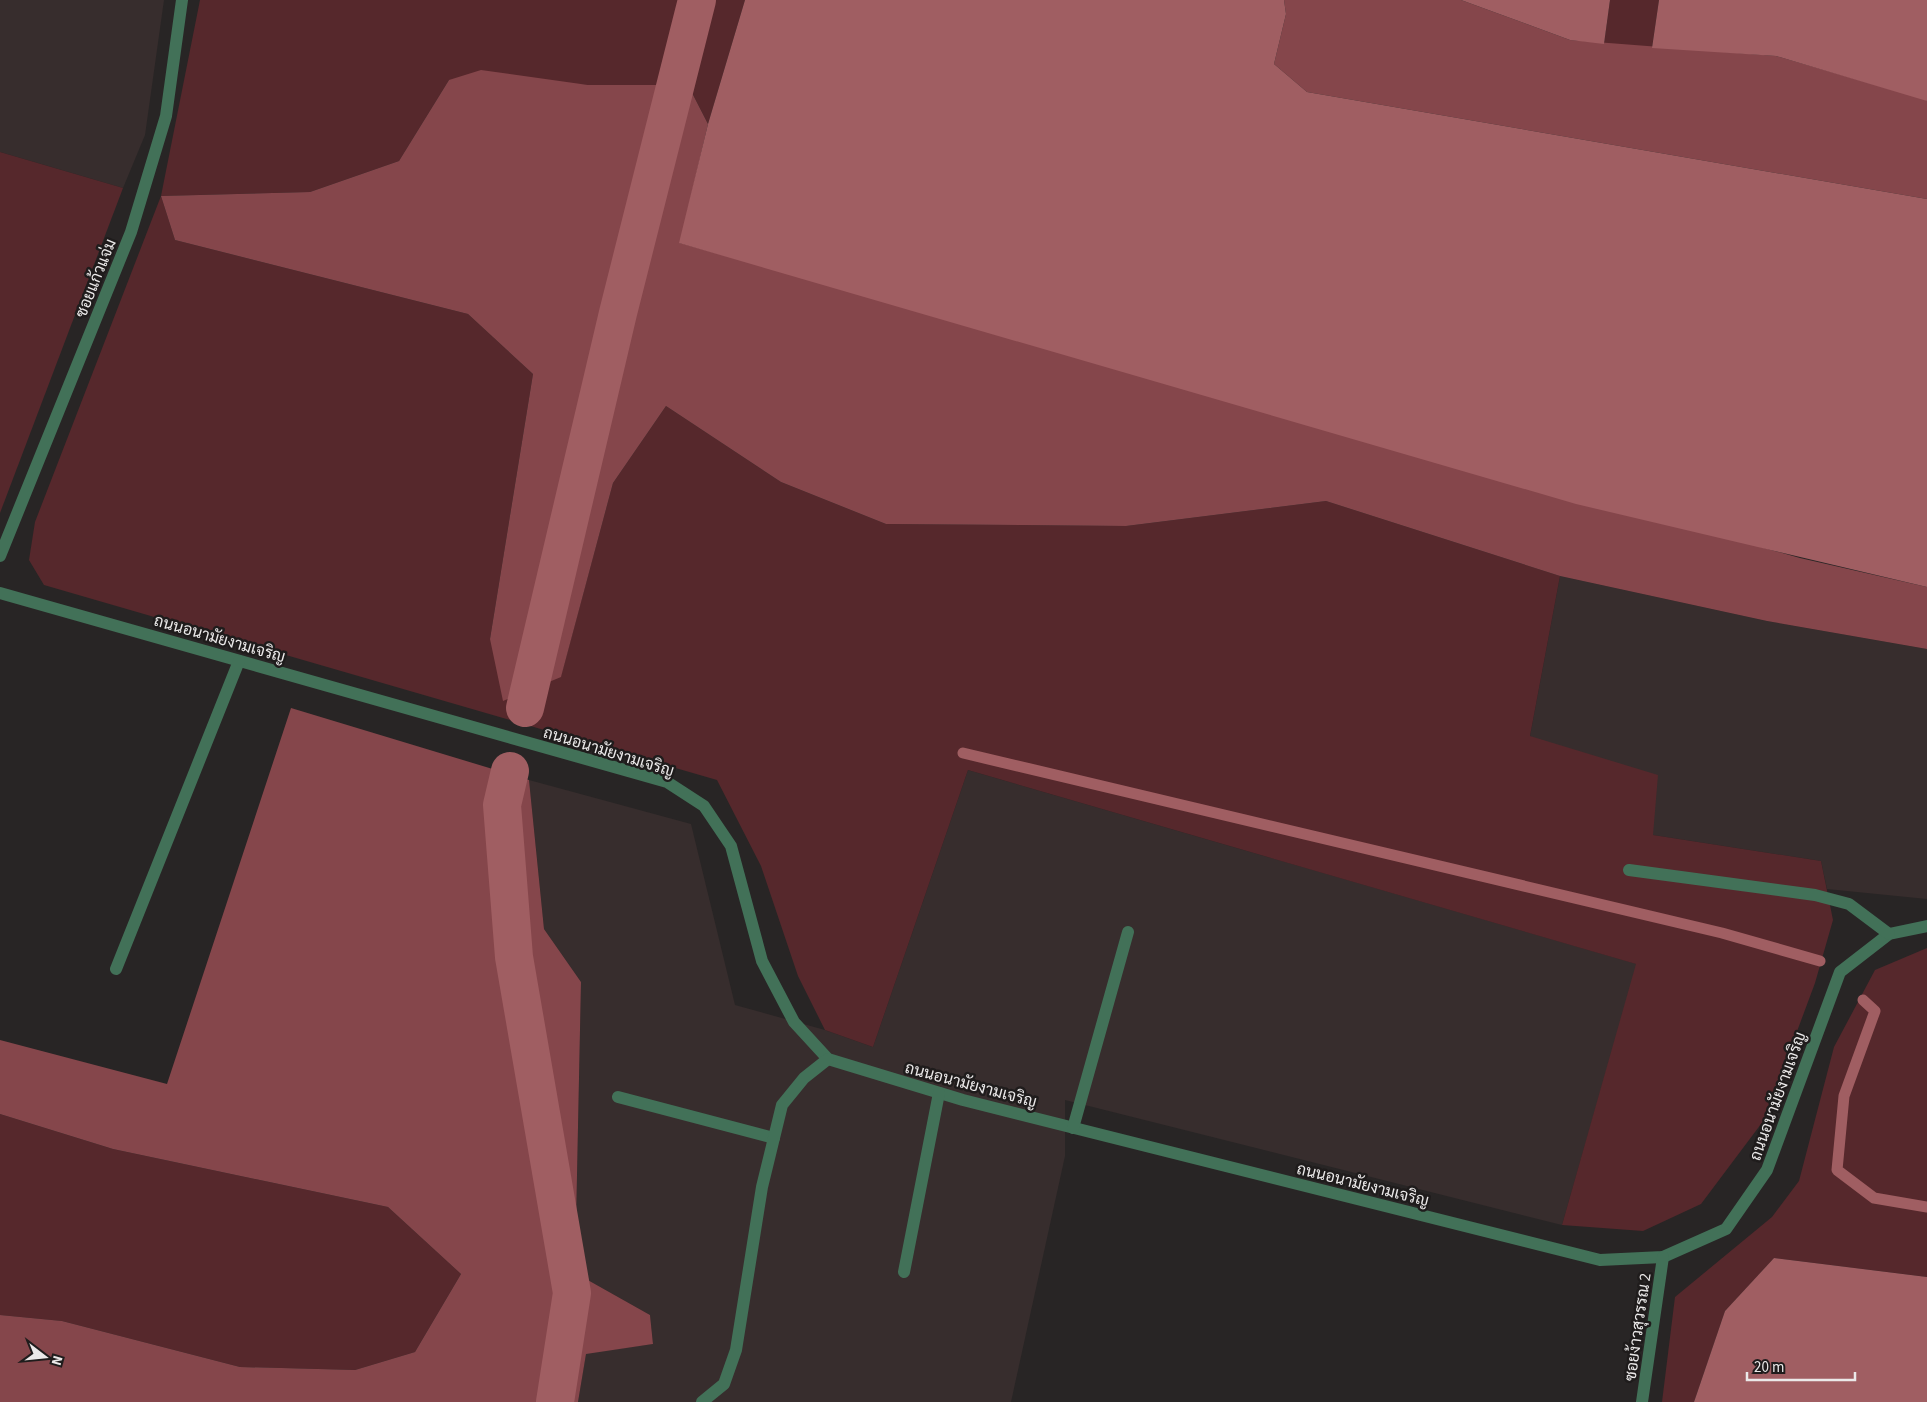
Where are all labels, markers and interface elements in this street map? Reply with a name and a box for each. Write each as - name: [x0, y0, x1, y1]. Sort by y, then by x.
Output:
- street label: ซอยแก้วแจ่ม: [70, 236, 122, 321]
- street label: ถนนอนามัยงามเจริญ: [151, 610, 288, 668]
- street label: ถนนอนามัยงามเจริญ: [541, 722, 677, 782]
- street label: ถนนอนามัยงามเจริญ: [1744, 1029, 1811, 1164]
- street label: ถนนอนามัยงามเจริญ: [902, 1057, 1039, 1113]
- street label: ถนนอนามัยงามเจริญ: [1294, 1158, 1431, 1212]
- street label: ซอยง้าวสุวรรณ 2: [1620, 1272, 1656, 1383]
- north arrow: [20, 1332, 70, 1382]
- scale bar: [1747, 1350, 1854, 1382]
- text: N: [46, 1353, 67, 1368]
- text: 20 m: [1754, 1357, 1784, 1378]

